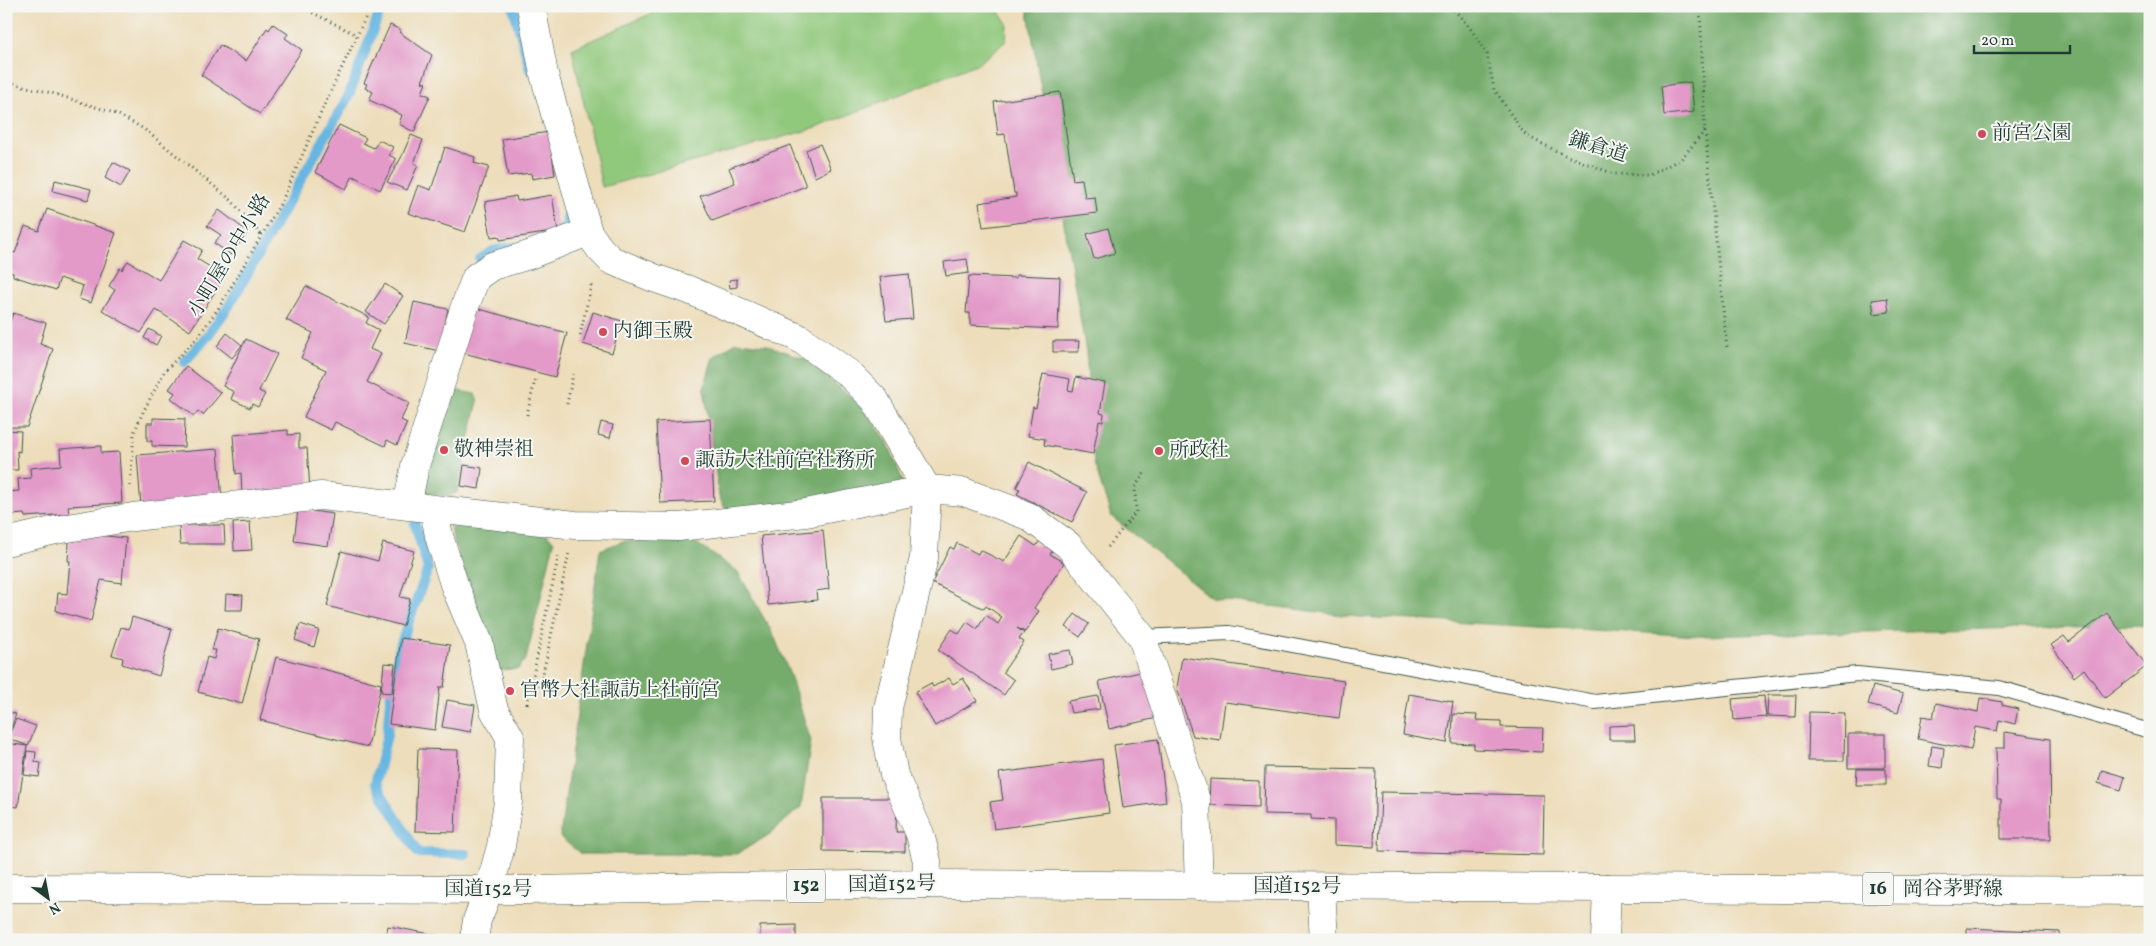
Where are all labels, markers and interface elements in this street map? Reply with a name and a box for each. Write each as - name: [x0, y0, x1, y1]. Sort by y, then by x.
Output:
- scale bar: [1974, 22, 2070, 54]
- text: 20 m: [1981, 31, 2014, 52]
- place label: 前宮公園: [1992, 120, 2072, 148]
- street label: 鎌倉道: [1565, 126, 1631, 170]
- marker: 前宮公園: [1976, 128, 1988, 140]
- street label: 小町屋の中小路: [182, 189, 278, 323]
- place label: 内御玉殿: [613, 318, 693, 346]
- marker: 内御玉殿: [597, 326, 609, 338]
- place label: 敬神崇祖: [454, 436, 534, 464]
- place label: 所政社: [1169, 437, 1229, 465]
- marker: 敬神崇祖: [438, 444, 450, 456]
- marker: 所政社: [1153, 445, 1165, 457]
- place label: 諏訪大社前宮社務所: [695, 447, 875, 475]
- marker: 諏訪大社前宮社務所: [679, 455, 691, 467]
- place label: 官幣大社諏訪上社前宮: [520, 677, 720, 705]
- marker: 官幣大社諏訪上社前宮: [504, 685, 516, 697]
- road number: 152: [787, 869, 825, 902]
- street label: 国道152号: [848, 870, 936, 900]
- road number: 16: [1863, 872, 1893, 906]
- street label: 国道152号: [1253, 873, 1341, 901]
- north arrow: [22, 874, 72, 924]
- street label: 国道152号: [444, 876, 532, 904]
- street label: 岡谷茅野線: [1903, 876, 2003, 904]
- text: N: [45, 897, 63, 919]

